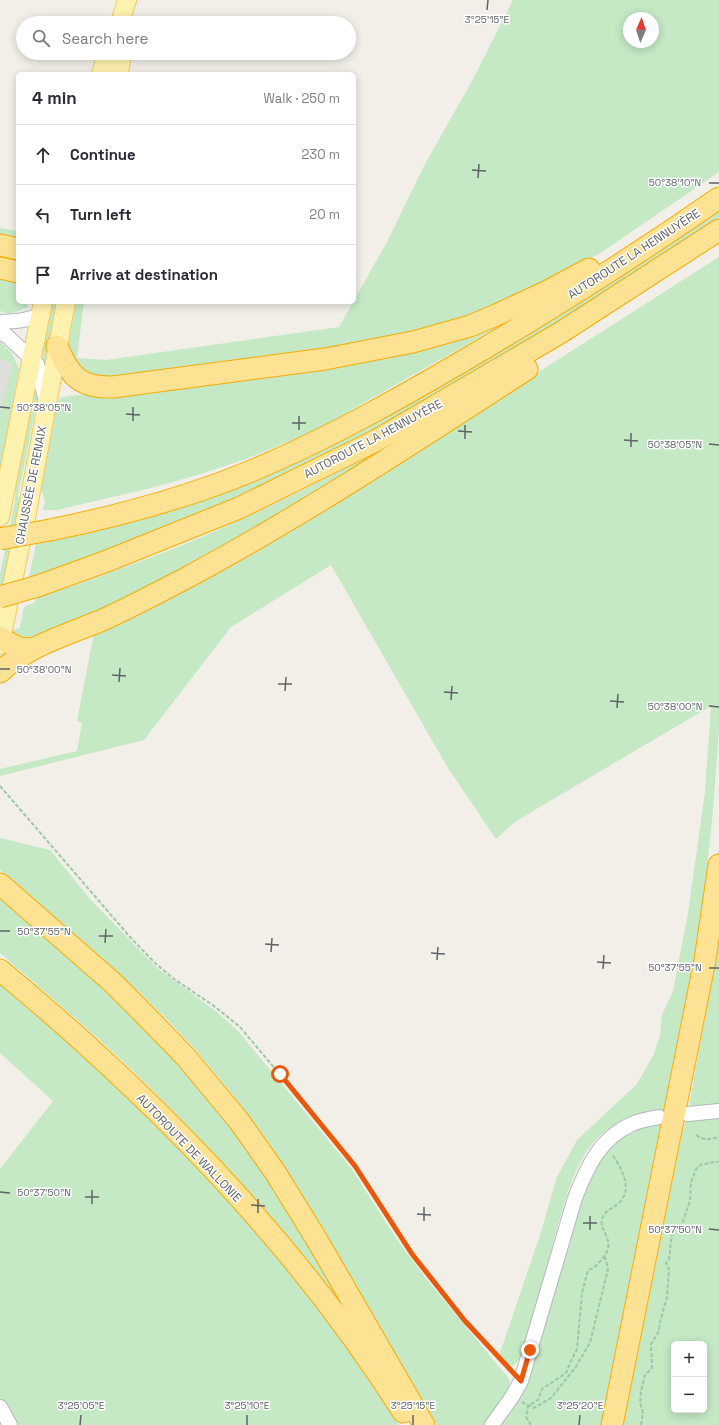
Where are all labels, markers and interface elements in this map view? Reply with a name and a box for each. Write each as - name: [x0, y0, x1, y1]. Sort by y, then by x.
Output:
- north arrow: [623, 12, 659, 48]
- text: 3°25'15"E: [465, 13, 510, 26]
- search box: [16, 16, 356, 60]
- icon: search: [30, 27, 52, 49]
- text: Search here: [62, 29, 148, 48]
- text: 4 min: [32, 87, 77, 109]
- text: Walk · 250 m: [264, 90, 340, 107]
- icon: ahead: [32, 144, 54, 166]
- text: Continue: [70, 145, 136, 164]
- text: 230 m: [302, 146, 340, 163]
- text: 50°38'10"N: [649, 176, 701, 189]
- icon: left: [32, 204, 54, 226]
- text: Turn left: [70, 205, 132, 224]
- street label: AUTOROUTE LA HENNUYÈRE: [565, 205, 703, 303]
- text: 20 m: [309, 206, 340, 223]
- icon: arrive: [32, 264, 54, 286]
- text: Arrive at destination: [70, 265, 218, 284]
- street label: AUTOROUTE LA HENNUYÈRE: [301, 396, 445, 482]
- text: 50°38'05"N: [17, 401, 71, 414]
- street label: CHAUSSÉE DE RENAIX: [12, 424, 50, 546]
- text: 50°38'05"N: [648, 438, 702, 451]
- text: 50°38'00"N: [17, 663, 71, 676]
- text: 50°38'00"N: [648, 700, 702, 713]
- text: 50°37'55"N: [17, 925, 71, 938]
- text: 50°37'55"N: [648, 961, 702, 974]
- route start: [271, 1065, 289, 1083]
- street label: AUTOROUTE DE WALLONIE: [133, 1090, 245, 1206]
- text: 50°37'50"N: [17, 1186, 71, 1199]
- text: 50°37'50"N: [648, 1223, 702, 1236]
- route end: [521, 1341, 539, 1359]
- map controls: [671, 1341, 707, 1413]
- button: +: [671, 1341, 707, 1377]
- button: −: [671, 1377, 707, 1413]
- text: 3°25'05"E: [58, 1399, 105, 1412]
- text: 3°25'10"E: [225, 1399, 270, 1412]
- text: 3°25'15"E: [391, 1399, 436, 1412]
- text: 3°25'20"E: [557, 1399, 604, 1412]

